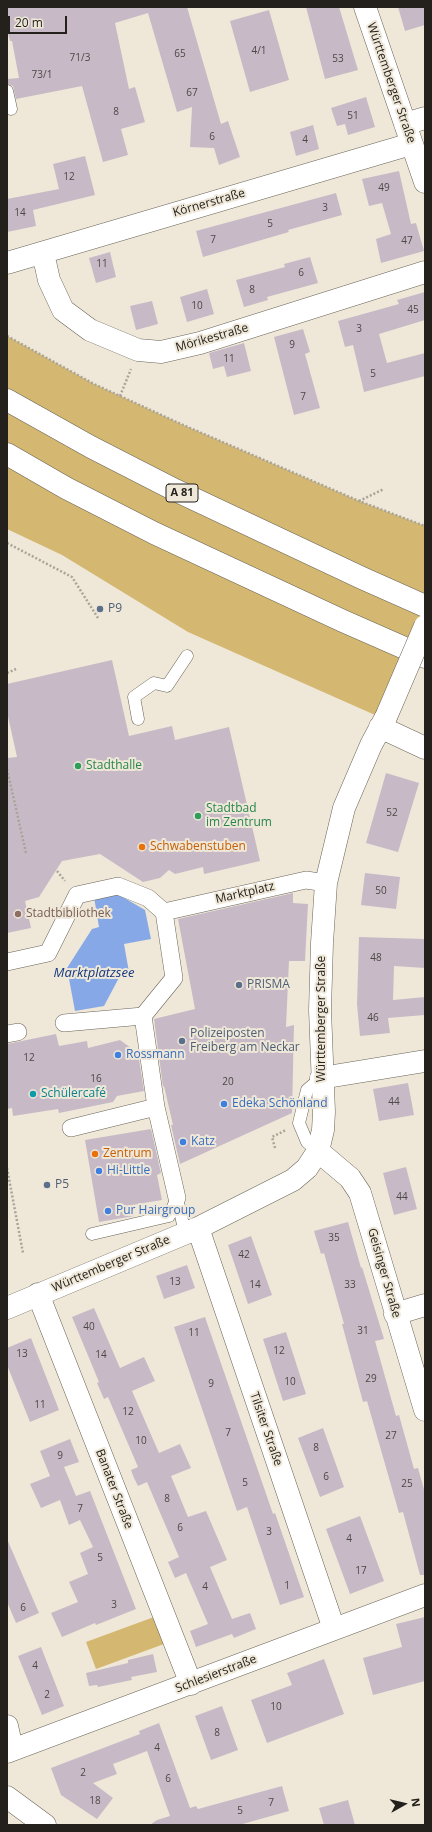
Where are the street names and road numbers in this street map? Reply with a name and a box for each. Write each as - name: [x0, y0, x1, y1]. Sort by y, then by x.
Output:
- street label: Württemberger Straße: [364, 21, 418, 145]
- street label: Körnerstraße: [171, 186, 247, 220]
- street label: Mörikestraße: [174, 321, 250, 355]
- road number: A 81: [166, 484, 198, 502]
- street label: Marktplatz: [214, 879, 276, 907]
- street label: Württemberger Straße: [315, 956, 329, 1082]
- street label: Geisinger Straße: [364, 1227, 404, 1319]
- street label: Württemberger Straße: [50, 1233, 172, 1295]
- street label: Tilsiter Straße: [247, 1390, 285, 1468]
- street label: Banater Straße: [92, 1447, 136, 1531]
- street label: Schlesierstraße: [173, 1652, 259, 1696]

